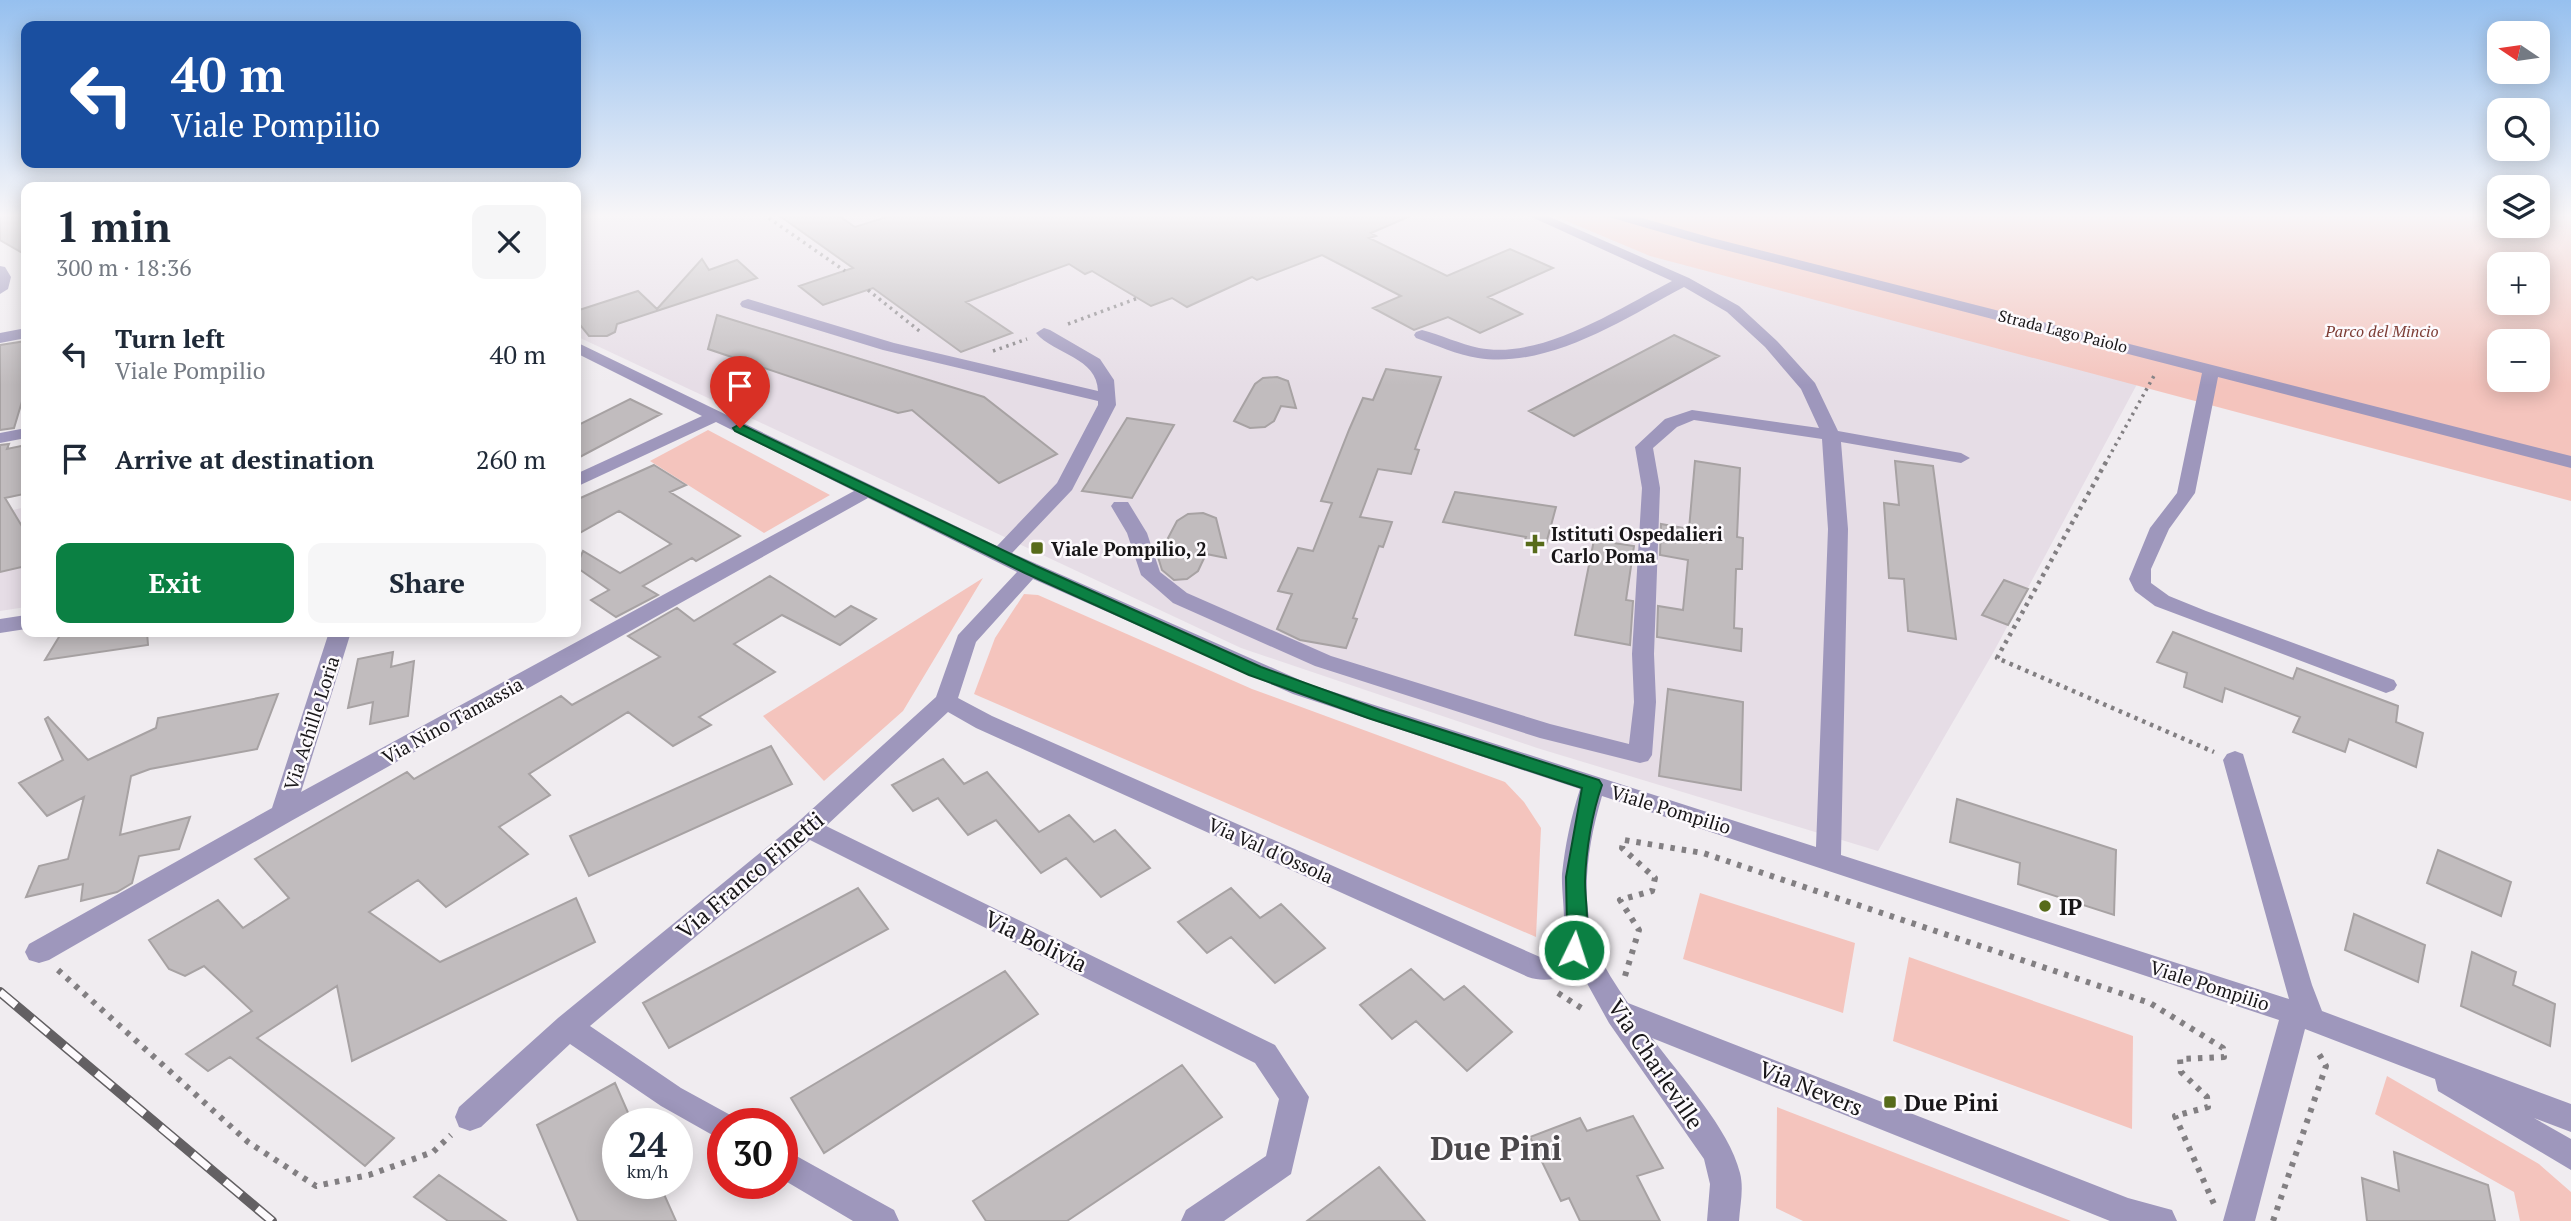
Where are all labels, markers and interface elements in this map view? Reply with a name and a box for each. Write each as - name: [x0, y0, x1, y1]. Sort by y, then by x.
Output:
- north arrow: [2487, 21, 2550, 84]
- map controls: [2487, 21, 2550, 392]
- text: 40 m: [171, 41, 285, 106]
- icon: left: [56, 49, 147, 140]
- button: search: [2487, 98, 2550, 161]
- text: Viale Pompilio: [171, 104, 380, 146]
- button: layers: [2487, 175, 2550, 238]
- text: 1 min: [56, 198, 171, 254]
- button: close: [472, 205, 546, 279]
- text: 300 m · 18:36: [56, 252, 191, 283]
- button: +: [2487, 252, 2550, 315]
- street label: Strada Lago Paiolo: [1996, 304, 2130, 358]
- park label: Parco del Mincio: [2324, 320, 2439, 342]
- text: Turn left: [115, 321, 225, 355]
- button: −: [2487, 329, 2550, 392]
- icon: left: [56, 335, 94, 373]
- text: 40 m: [490, 337, 546, 371]
- text: Viale Pompilio: [115, 355, 265, 386]
- pin: [710, 356, 770, 428]
- icon: arrive: [721, 367, 759, 405]
- icon: arrive: [56, 440, 94, 478]
- text: Arrive at destination: [115, 442, 374, 476]
- text: 260 m: [476, 442, 546, 476]
- place label: Istituti Ospedalieri Carlo Poma: [1551, 521, 1723, 568]
- marker: Istituti Ospedalieri Carlo Poma: [1525, 534, 1545, 554]
- place label: Viale Pompilio, 2: [1051, 536, 1207, 561]
- marker: Viale Pompilio, 2: [1029, 540, 1045, 556]
- button: Exit: [56, 543, 294, 623]
- button: Share: [308, 543, 546, 623]
- street label: Via Achille Loria: [278, 652, 345, 793]
- street label: Via Nino Tamassia: [377, 671, 527, 769]
- street label: Viale Pompilio: [1608, 779, 1734, 839]
- street label: Via Franco Finetti: [670, 804, 830, 946]
- street label: Via Val d'Ossola: [1205, 811, 1338, 889]
- place label: IP: [2059, 891, 2083, 922]
- marker: IP: [2037, 898, 2053, 914]
- street label: Via Bolivia: [979, 903, 1093, 979]
- position arrow: [1537, 913, 1611, 987]
- street label: Viale Pompilio: [2147, 954, 2273, 1016]
- street label: Via Charleville: [1601, 993, 1711, 1135]
- street label: Via Nevers: [1754, 1053, 1868, 1123]
- place label: Due Pini: [1904, 1087, 1999, 1118]
- marker: Due Pini: [1882, 1094, 1898, 1110]
- speed limit sign: 30: [707, 1108, 798, 1199]
- text: 24: [628, 1121, 667, 1167]
- district label: Due Pini: [1430, 1127, 1562, 1169]
- text: km/h: [627, 1159, 668, 1183]

